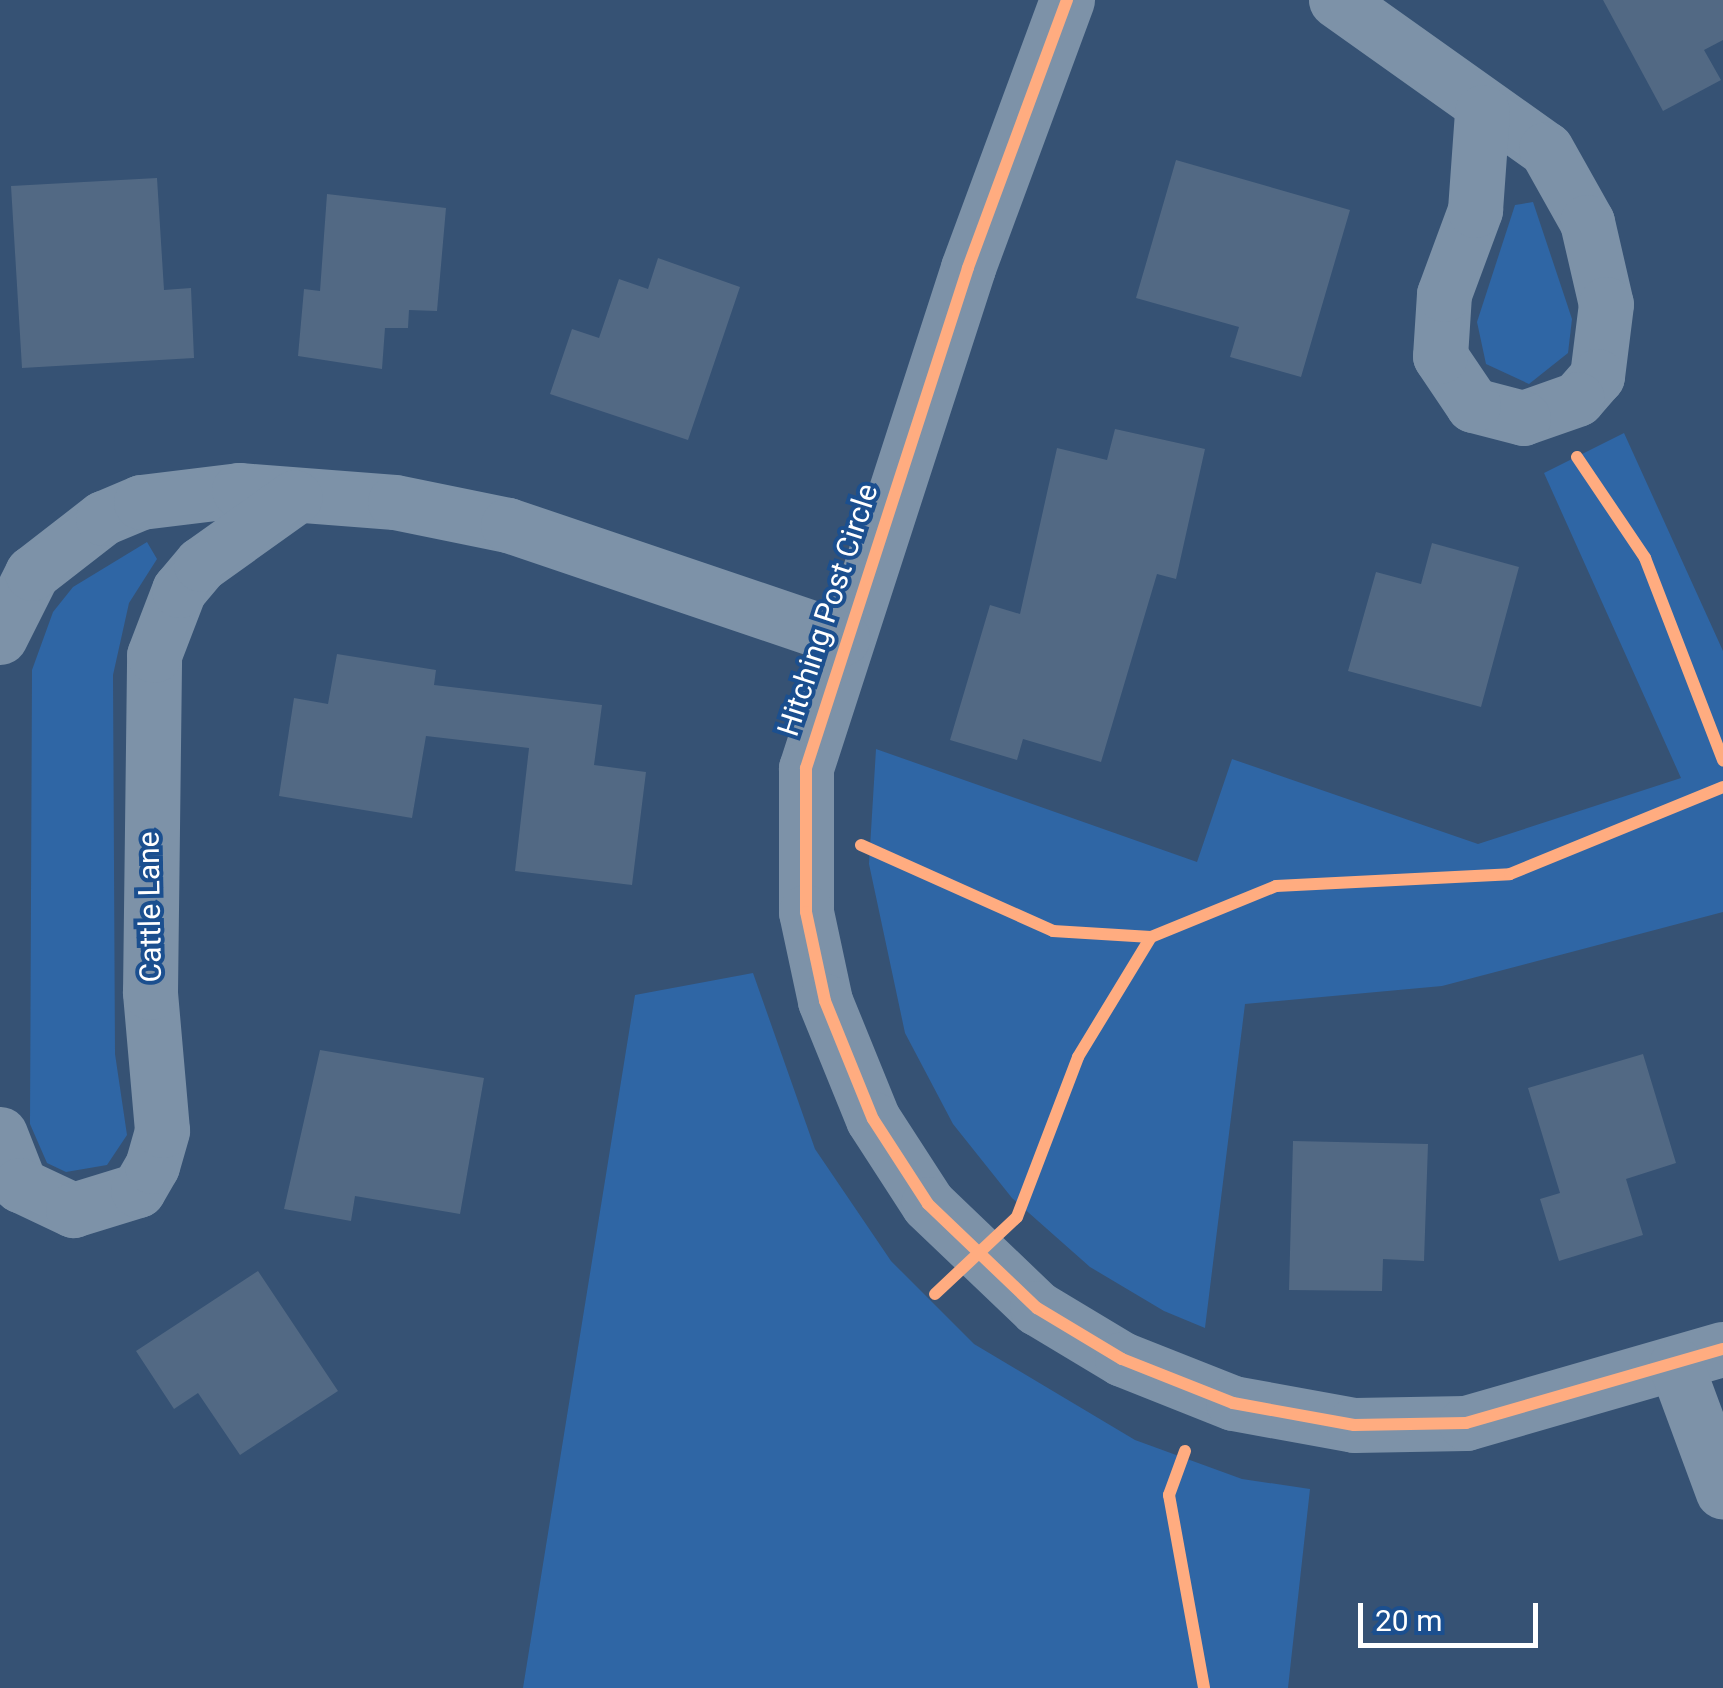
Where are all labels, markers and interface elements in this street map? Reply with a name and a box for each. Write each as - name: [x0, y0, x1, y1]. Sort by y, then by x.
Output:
- street label: Hitching Post Circle: [770, 479, 886, 741]
- street label: Cattle Lane: [131, 831, 169, 983]
- scale bar: [1363, 1583, 1543, 1645]
- text: 20 m: [1375, 1603, 1442, 1638]

